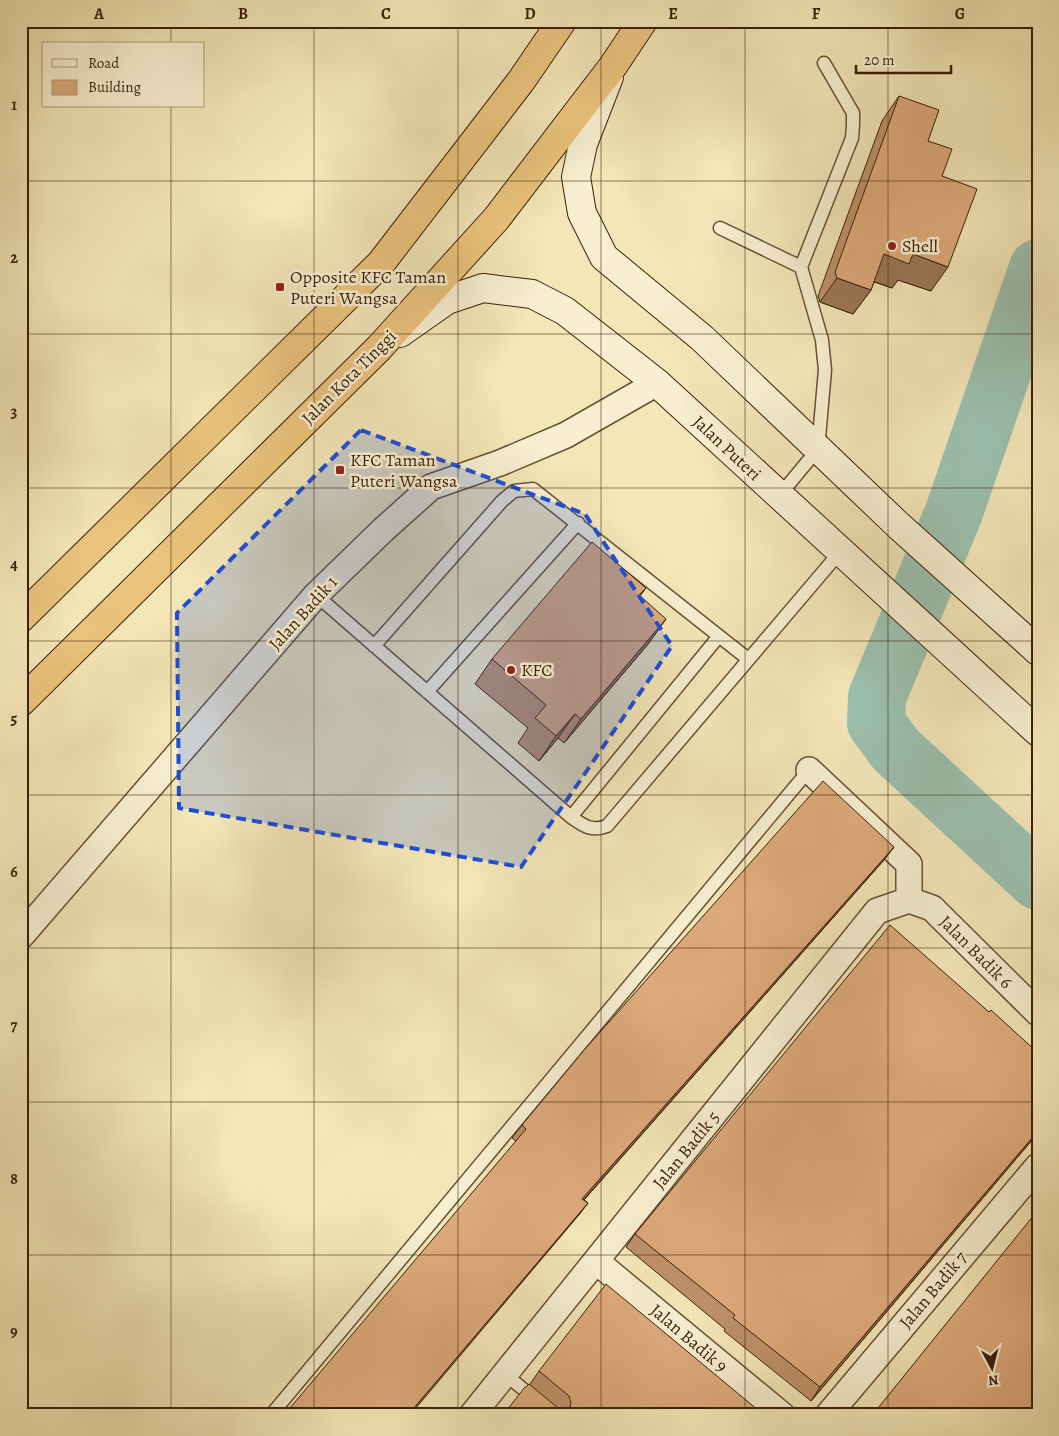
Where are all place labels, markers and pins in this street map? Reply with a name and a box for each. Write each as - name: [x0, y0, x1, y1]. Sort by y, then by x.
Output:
- place label: Shell: [902, 234, 938, 258]
- marker: Shell: [886, 240, 898, 252]
- place label: Opposite KFC Taman Puteri Wangsa: [290, 265, 446, 310]
- marker: Opposite KFC Taman Puteri Wangsa: [274, 281, 286, 293]
- place label: KFC Taman Puteri Wangsa: [350, 448, 458, 493]
- marker: KFC Taman Puteri Wangsa: [334, 464, 346, 476]
- place label: KFC: [521, 658, 553, 682]
- marker: KFC: [505, 664, 517, 676]

